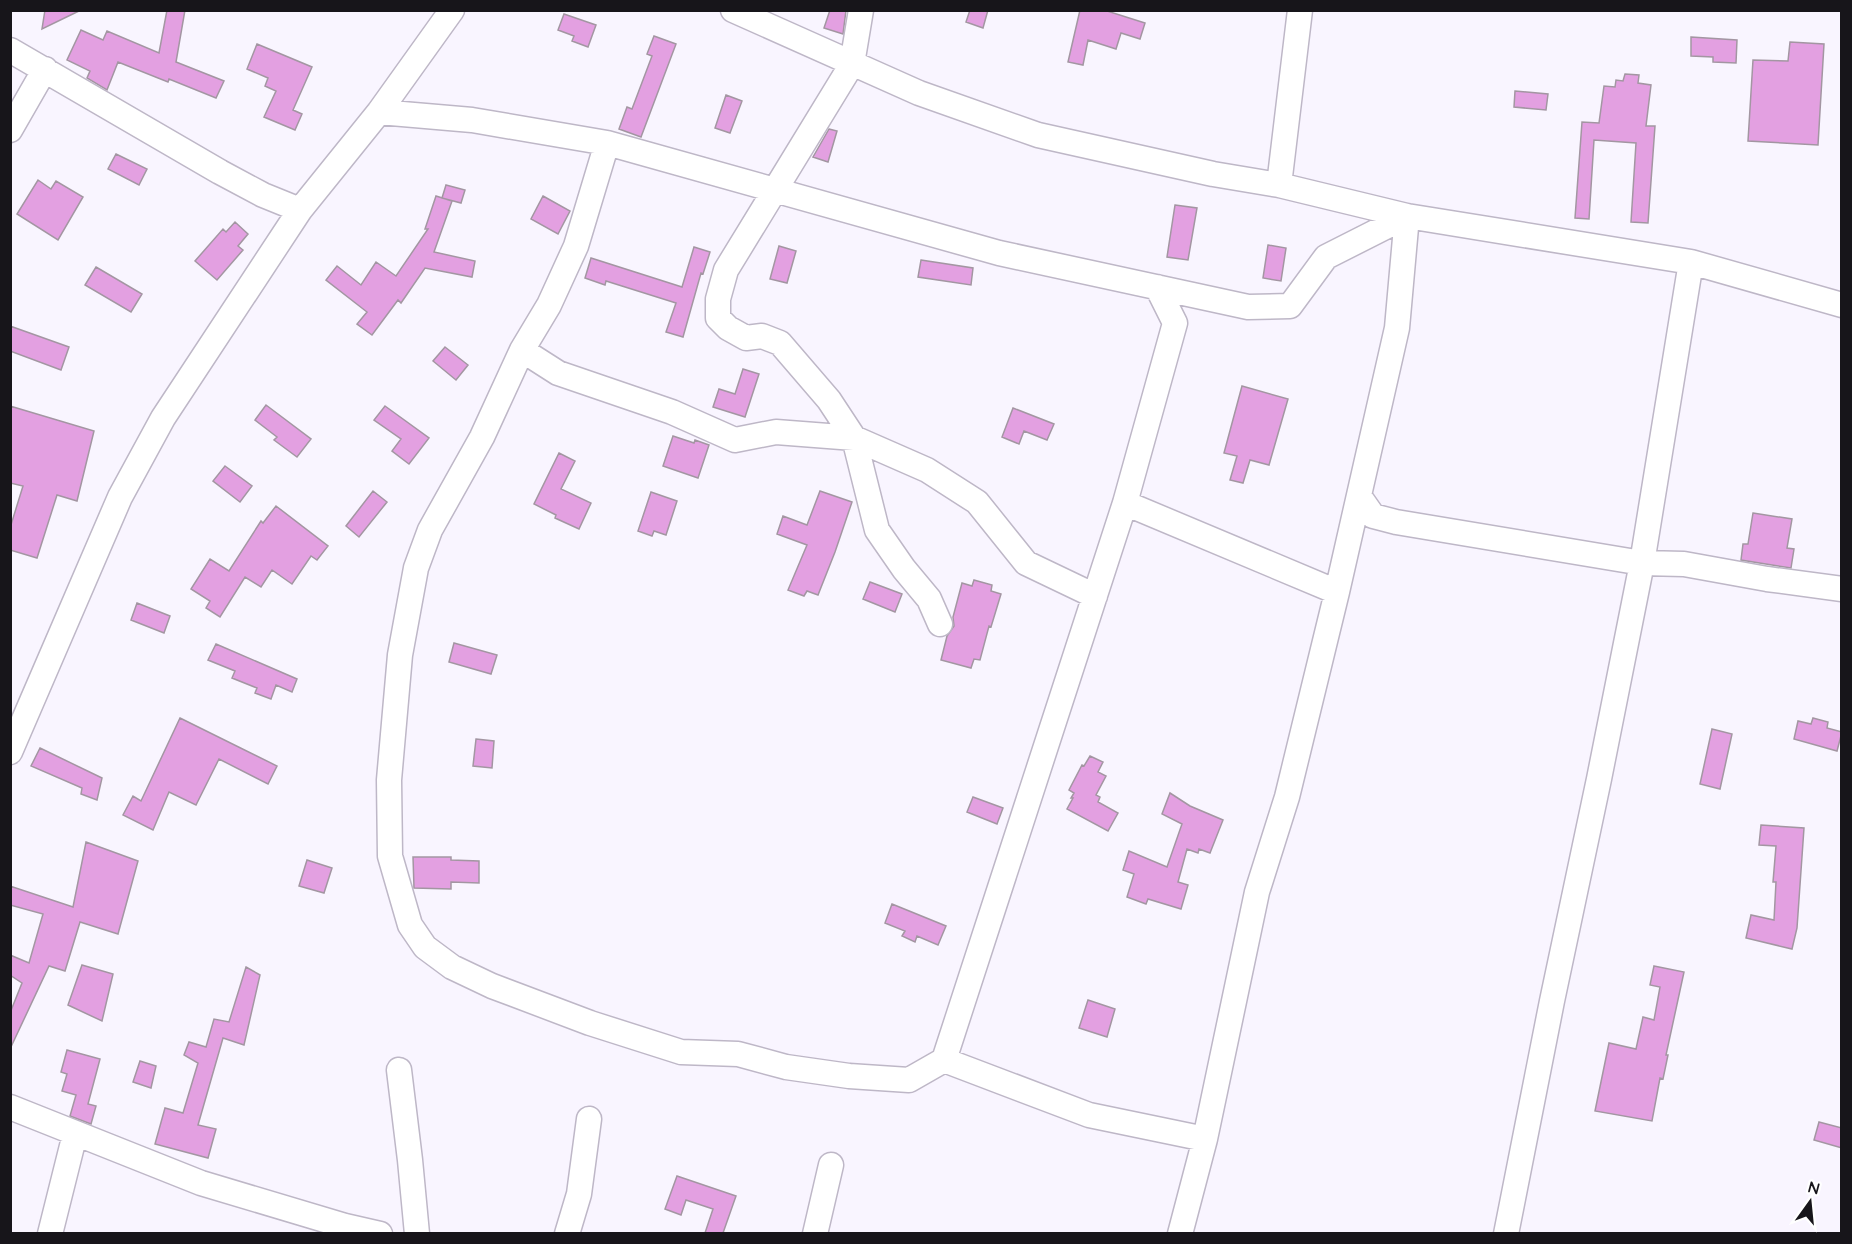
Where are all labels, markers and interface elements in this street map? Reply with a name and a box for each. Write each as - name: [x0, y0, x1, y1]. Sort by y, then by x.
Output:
- north arrow: [1780, 1172, 1840, 1232]
- text: N: [1806, 1176, 1822, 1199]

